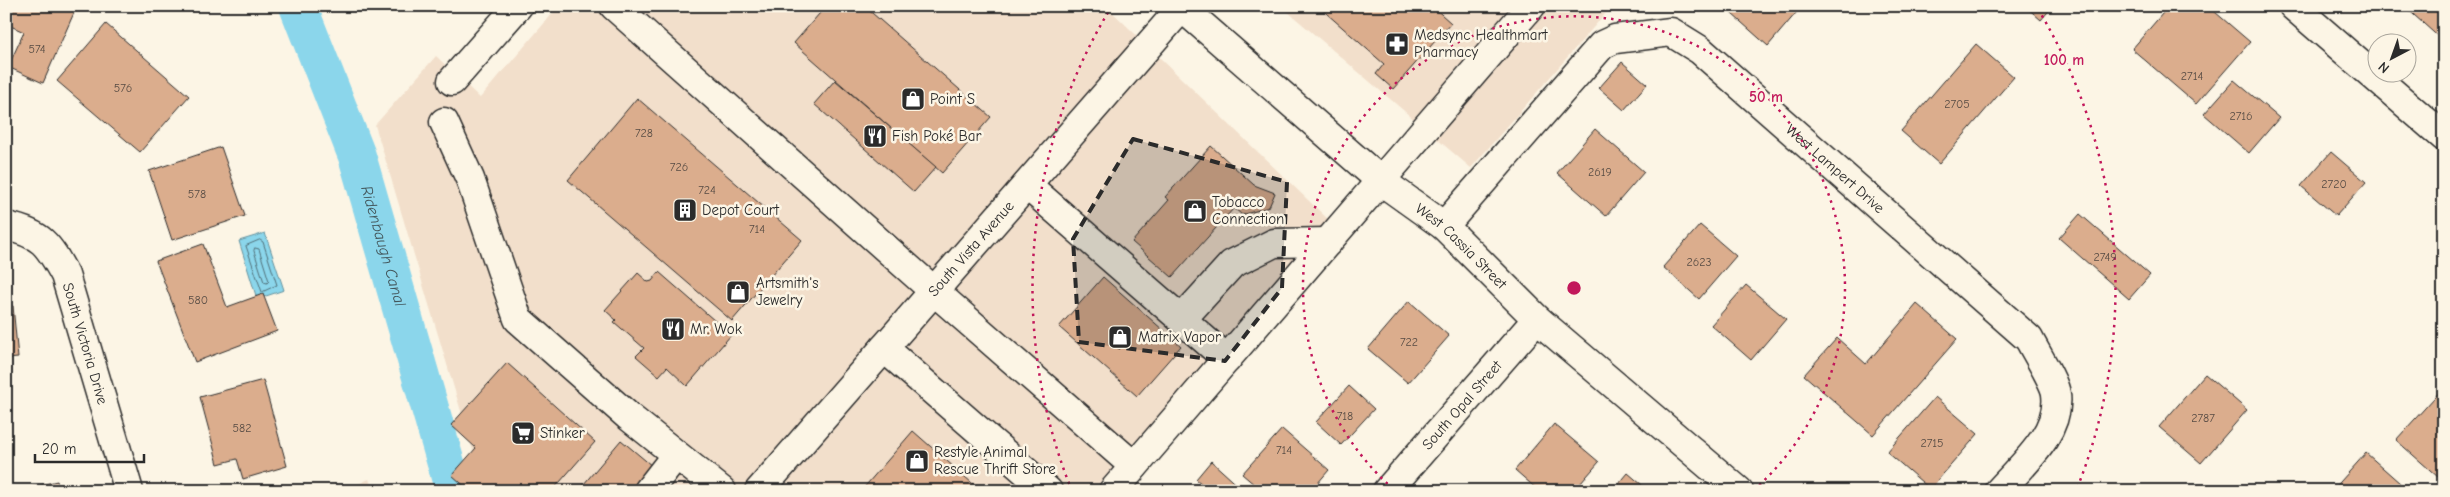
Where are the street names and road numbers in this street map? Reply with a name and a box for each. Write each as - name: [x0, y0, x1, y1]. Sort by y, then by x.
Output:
- street label: West Lampert Drive: [1782, 121, 1889, 217]
- street label: South Vista Avenue: [924, 197, 1018, 300]
- street label: West Cassia Street: [1412, 199, 1511, 293]
- street label: South Victoria Drive: [59, 281, 112, 407]
- street label: South Opal Street: [1418, 356, 1506, 453]

